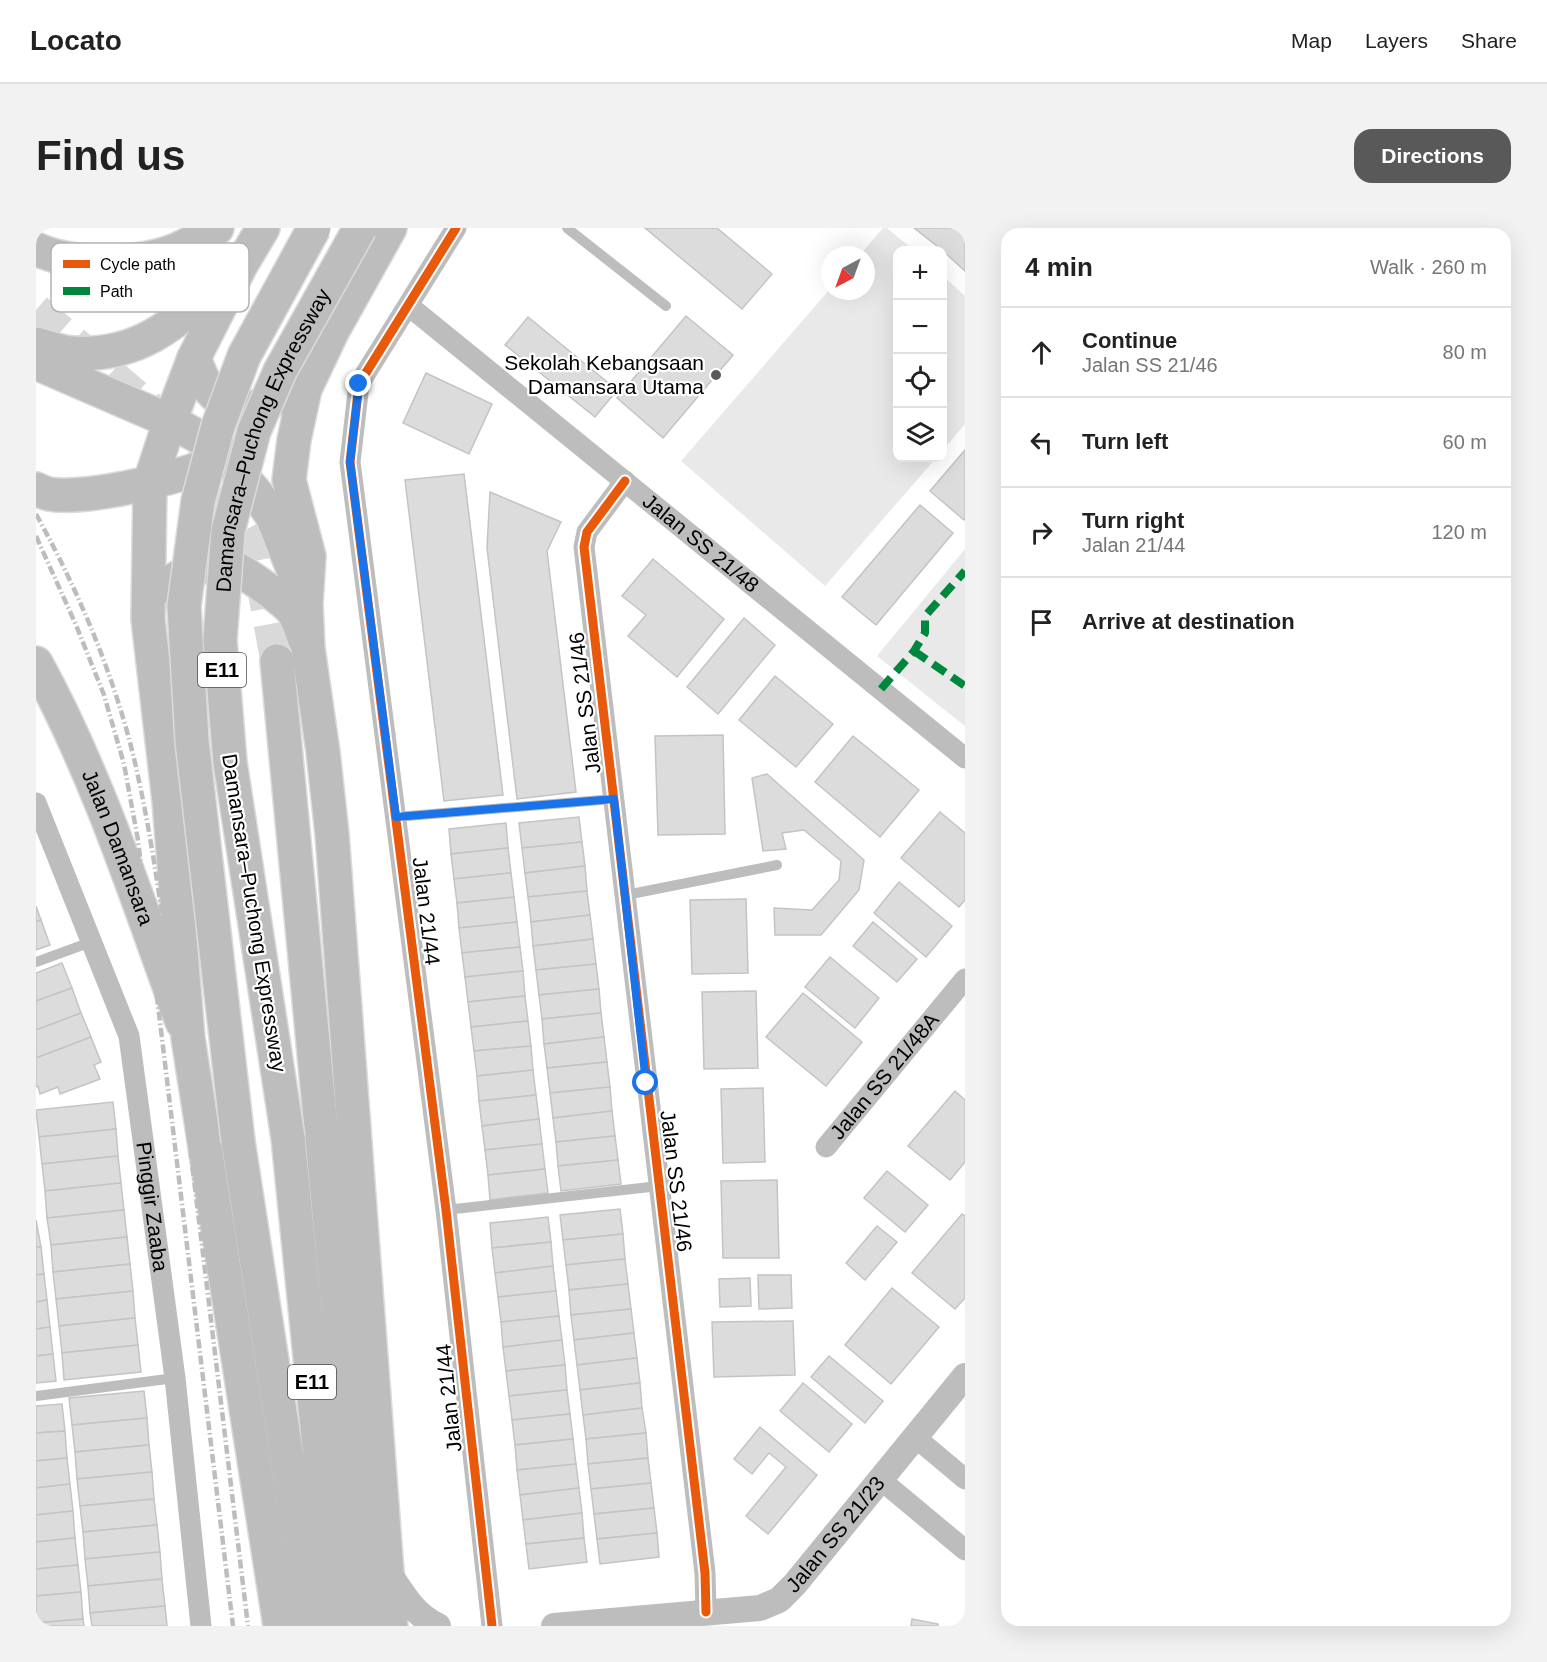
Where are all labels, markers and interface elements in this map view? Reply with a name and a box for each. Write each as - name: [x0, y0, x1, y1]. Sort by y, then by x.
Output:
- text: Locato: [30, 25, 122, 56]
- text: Map: [1291, 29, 1332, 52]
- text: Layers: [1365, 29, 1428, 52]
- text: Share: [1461, 29, 1517, 52]
- button: Directions: [1354, 129, 1511, 183]
- text: Find us: [36, 132, 185, 179]
- legend: [51, 243, 249, 312]
- north arrow: [821, 246, 875, 300]
- map controls: [893, 246, 947, 462]
- button: +: [893, 246, 947, 300]
- text: 4 min: [1025, 252, 1093, 282]
- text: Cycle path: [100, 256, 176, 273]
- text: Walk · 260 m: [1370, 256, 1487, 278]
- text: Path: [100, 283, 133, 300]
- street label: Damansara–Puchong Expressway: [212, 284, 335, 593]
- button: −: [893, 300, 947, 354]
- text: Continue: [1082, 328, 1177, 353]
- icon: ahead: [1025, 336, 1058, 369]
- text: 80 m: [1443, 341, 1487, 363]
- place label: Sekolah Kebangsaan Damansara Utama: [504, 351, 704, 398]
- button: locate: [893, 354, 947, 408]
- text: Jalan SS 21/46: [1082, 354, 1218, 376]
- marker: Sekolah Kebangsaan Damansara Utama: [709, 368, 723, 382]
- route end: [345, 370, 371, 396]
- button: layers: [893, 408, 947, 462]
- icon: left: [1025, 426, 1058, 459]
- text: Turn left: [1082, 429, 1168, 454]
- text: 60 m: [1443, 431, 1487, 453]
- street label: Jalan SS 21/48: [639, 489, 764, 597]
- text: Turn right: [1082, 508, 1184, 533]
- icon: right: [1025, 516, 1058, 549]
- text: 120 m: [1431, 521, 1487, 543]
- text: Jalan 21/44: [1082, 534, 1185, 556]
- icon: arrive: [1025, 606, 1058, 639]
- text: Arrive at destination: [1082, 609, 1295, 634]
- street label: Jalan SS 21/46: [564, 631, 605, 775]
- road number: E11: [198, 653, 246, 687]
- street label: Damansara–Puchong Expressway: [218, 752, 291, 1074]
- street label: Jalan Damansara: [78, 766, 158, 929]
- street label: Jalan 21/44: [408, 856, 445, 967]
- street label: Jalan SS 21/48A: [825, 1008, 943, 1143]
- route start: [632, 1069, 658, 1095]
- street label: Jalan SS 21/46: [656, 1109, 697, 1253]
- street label: Pinggir Zaaba: [132, 1140, 173, 1273]
- street label: Jalan 21/44: [431, 1343, 466, 1453]
- road number: E11: [288, 1365, 336, 1399]
- street label: Jalan SS 21/23: [781, 1472, 889, 1597]

